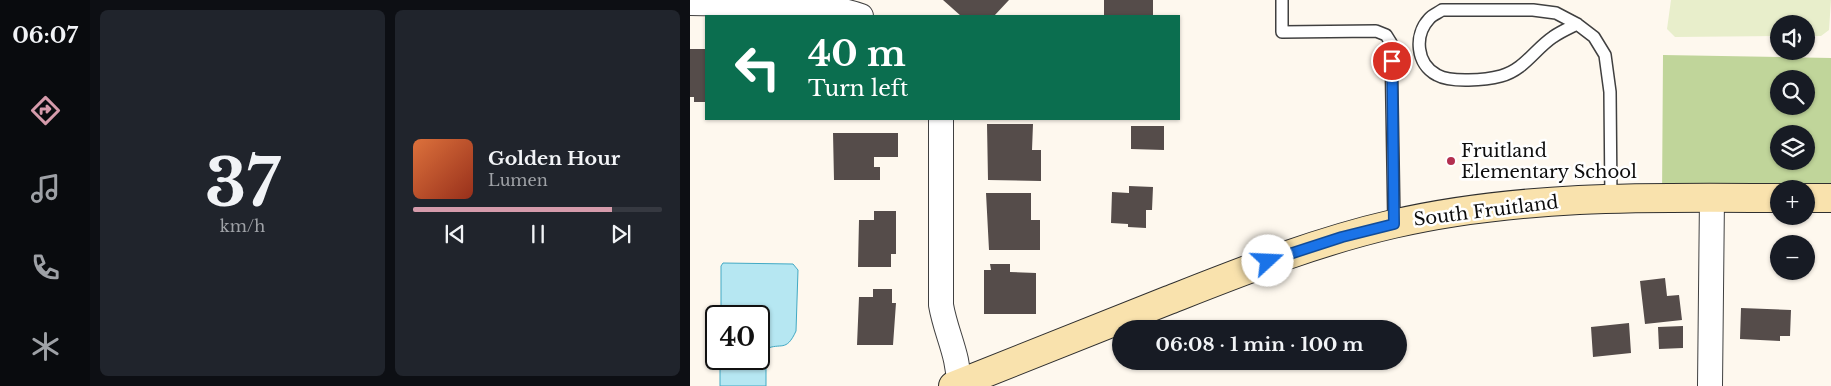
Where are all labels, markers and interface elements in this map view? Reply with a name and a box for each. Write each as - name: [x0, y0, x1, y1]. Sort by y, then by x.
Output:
- map controls: [1770, 15, 1815, 280]
- button: sound: [1770, 15, 1815, 60]
- text: 06:07: [12, 22, 78, 49]
- text: 40 m: [808, 32, 906, 75]
- icon: left: [725, 35, 790, 100]
- pin: [1371, 40, 1413, 82]
- icon: arrive: [1378, 47, 1406, 75]
- button: search: [1770, 70, 1815, 115]
- text: Turn left: [808, 75, 908, 102]
- icon: directions: [28, 93, 63, 128]
- button: layers: [1770, 125, 1815, 170]
- place label: Fruitland Elementary School: [1461, 140, 1637, 183]
- text: 37: [205, 143, 280, 224]
- text: Golden Hour: [488, 147, 620, 170]
- marker: Fruitland Elementary School: [1445, 155, 1457, 167]
- text: Lumen: [488, 170, 548, 190]
- icon: music: [28, 171, 63, 206]
- button: +: [1770, 180, 1815, 225]
- street label: South Fruitland: [1412, 191, 1560, 231]
- text: km/h: [220, 216, 265, 236]
- icon: previous: [441, 220, 469, 248]
- icon: pause: [524, 220, 552, 248]
- icon: next: [607, 220, 635, 248]
- position arrow: [1241, 234, 1293, 286]
- button: −: [1770, 235, 1815, 280]
- icon: phone: [28, 250, 63, 285]
- speed limit sign: 40: [705, 305, 770, 370]
- icon: climate: [28, 329, 63, 364]
- text: 06:08 · 1 min · 100 m: [1156, 333, 1363, 356]

